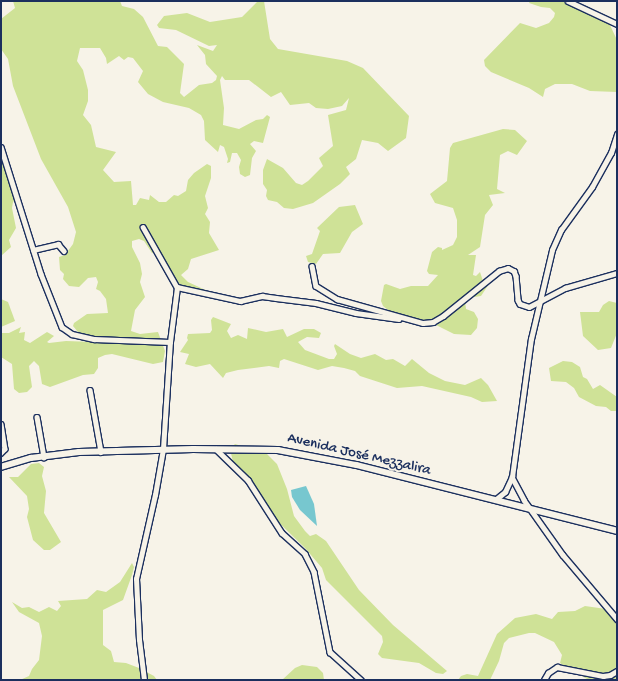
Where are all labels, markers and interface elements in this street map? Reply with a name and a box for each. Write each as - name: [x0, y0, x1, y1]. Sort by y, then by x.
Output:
- street label: Avenida José Mezzalira: [286, 430, 432, 480]

